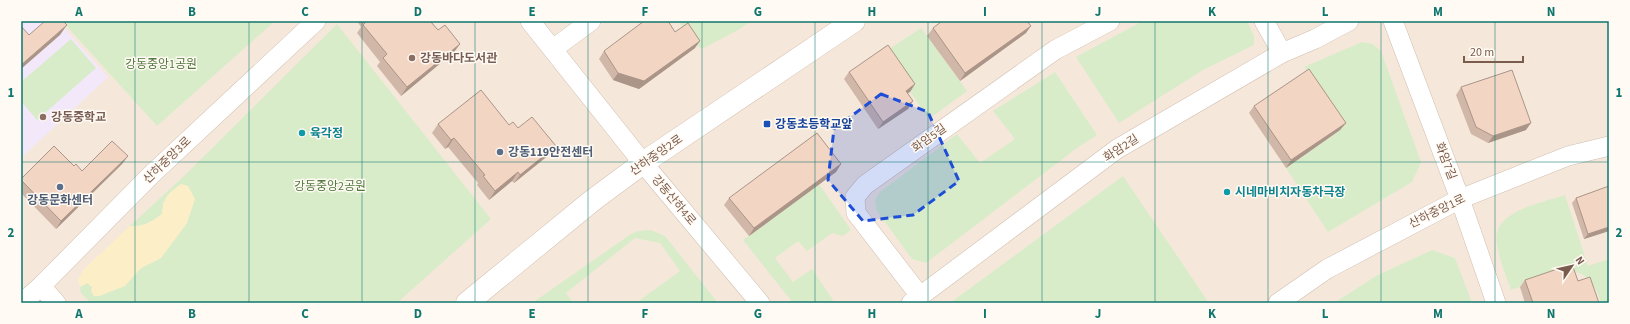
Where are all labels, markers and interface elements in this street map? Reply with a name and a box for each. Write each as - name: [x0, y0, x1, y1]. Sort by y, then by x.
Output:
- text: A: [74, 3, 83, 21]
- text: B: [188, 3, 196, 21]
- text: C: [301, 3, 309, 21]
- text: D: [414, 3, 422, 21]
- text: E: [528, 3, 536, 21]
- text: F: [642, 3, 649, 21]
- text: G: [754, 3, 762, 21]
- text: H: [868, 3, 876, 21]
- text: I: [983, 3, 987, 21]
- text: J: [1095, 3, 1101, 21]
- text: K: [1208, 3, 1217, 21]
- text: L: [1322, 3, 1329, 21]
- text: M: [1433, 3, 1443, 21]
- text: N: [1547, 3, 1555, 21]
- scale bar: [1464, 38, 1523, 64]
- text: 20 m: [1470, 44, 1494, 61]
- place label: 강동바다도서관: [420, 50, 497, 67]
- marker: 강동바다도서관: [407, 53, 417, 63]
- park label: 강동중앙1공원: [125, 56, 197, 73]
- text: 1: [8, 84, 15, 102]
- text: 1: [1616, 84, 1623, 102]
- place label: 강동중학교: [51, 109, 106, 126]
- marker: 강동중학교: [38, 112, 48, 122]
- place label: 강동초등학교앞: [775, 116, 852, 133]
- marker: 강동초등학교앞: [762, 119, 772, 129]
- street label: 화암5길: [908, 120, 950, 157]
- place label: 육각정: [310, 125, 343, 142]
- marker: 육각정: [297, 128, 307, 138]
- street label: 산하중앙2로: [626, 131, 686, 180]
- street label: 화암2길: [1100, 131, 1142, 166]
- street label: 산하중앙3로: [139, 133, 195, 188]
- street label: 화암7길: [1431, 140, 1460, 182]
- place label: 강동119안전센터: [508, 144, 593, 161]
- marker: 강동119안전센터: [495, 147, 505, 157]
- street label: 강동산하4로: [647, 171, 700, 229]
- park label: 강동중앙2공원: [294, 178, 366, 195]
- marker: 강동문화센터: [55, 182, 65, 192]
- place label: 시네마비치자동차극장: [1235, 184, 1345, 201]
- marker: 시네마비치자동차극장: [1222, 187, 1232, 197]
- street label: 산하중앙1로: [1406, 190, 1468, 232]
- place label: 강동문화센터: [27, 192, 93, 209]
- text: 2: [8, 224, 15, 242]
- text: 2: [1616, 224, 1623, 242]
- north arrow: [1552, 246, 1592, 286]
- text: N: [1572, 253, 1588, 268]
- text: A: [74, 305, 83, 323]
- text: B: [188, 305, 196, 323]
- text: C: [301, 305, 309, 323]
- text: D: [414, 305, 422, 323]
- text: E: [528, 305, 536, 323]
- text: F: [642, 305, 649, 323]
- text: G: [754, 305, 762, 323]
- text: H: [868, 305, 876, 323]
- text: I: [983, 305, 987, 323]
- text: J: [1095, 305, 1101, 323]
- text: K: [1208, 305, 1217, 323]
- text: L: [1322, 305, 1329, 323]
- text: M: [1433, 305, 1443, 323]
- text: N: [1547, 305, 1555, 323]

